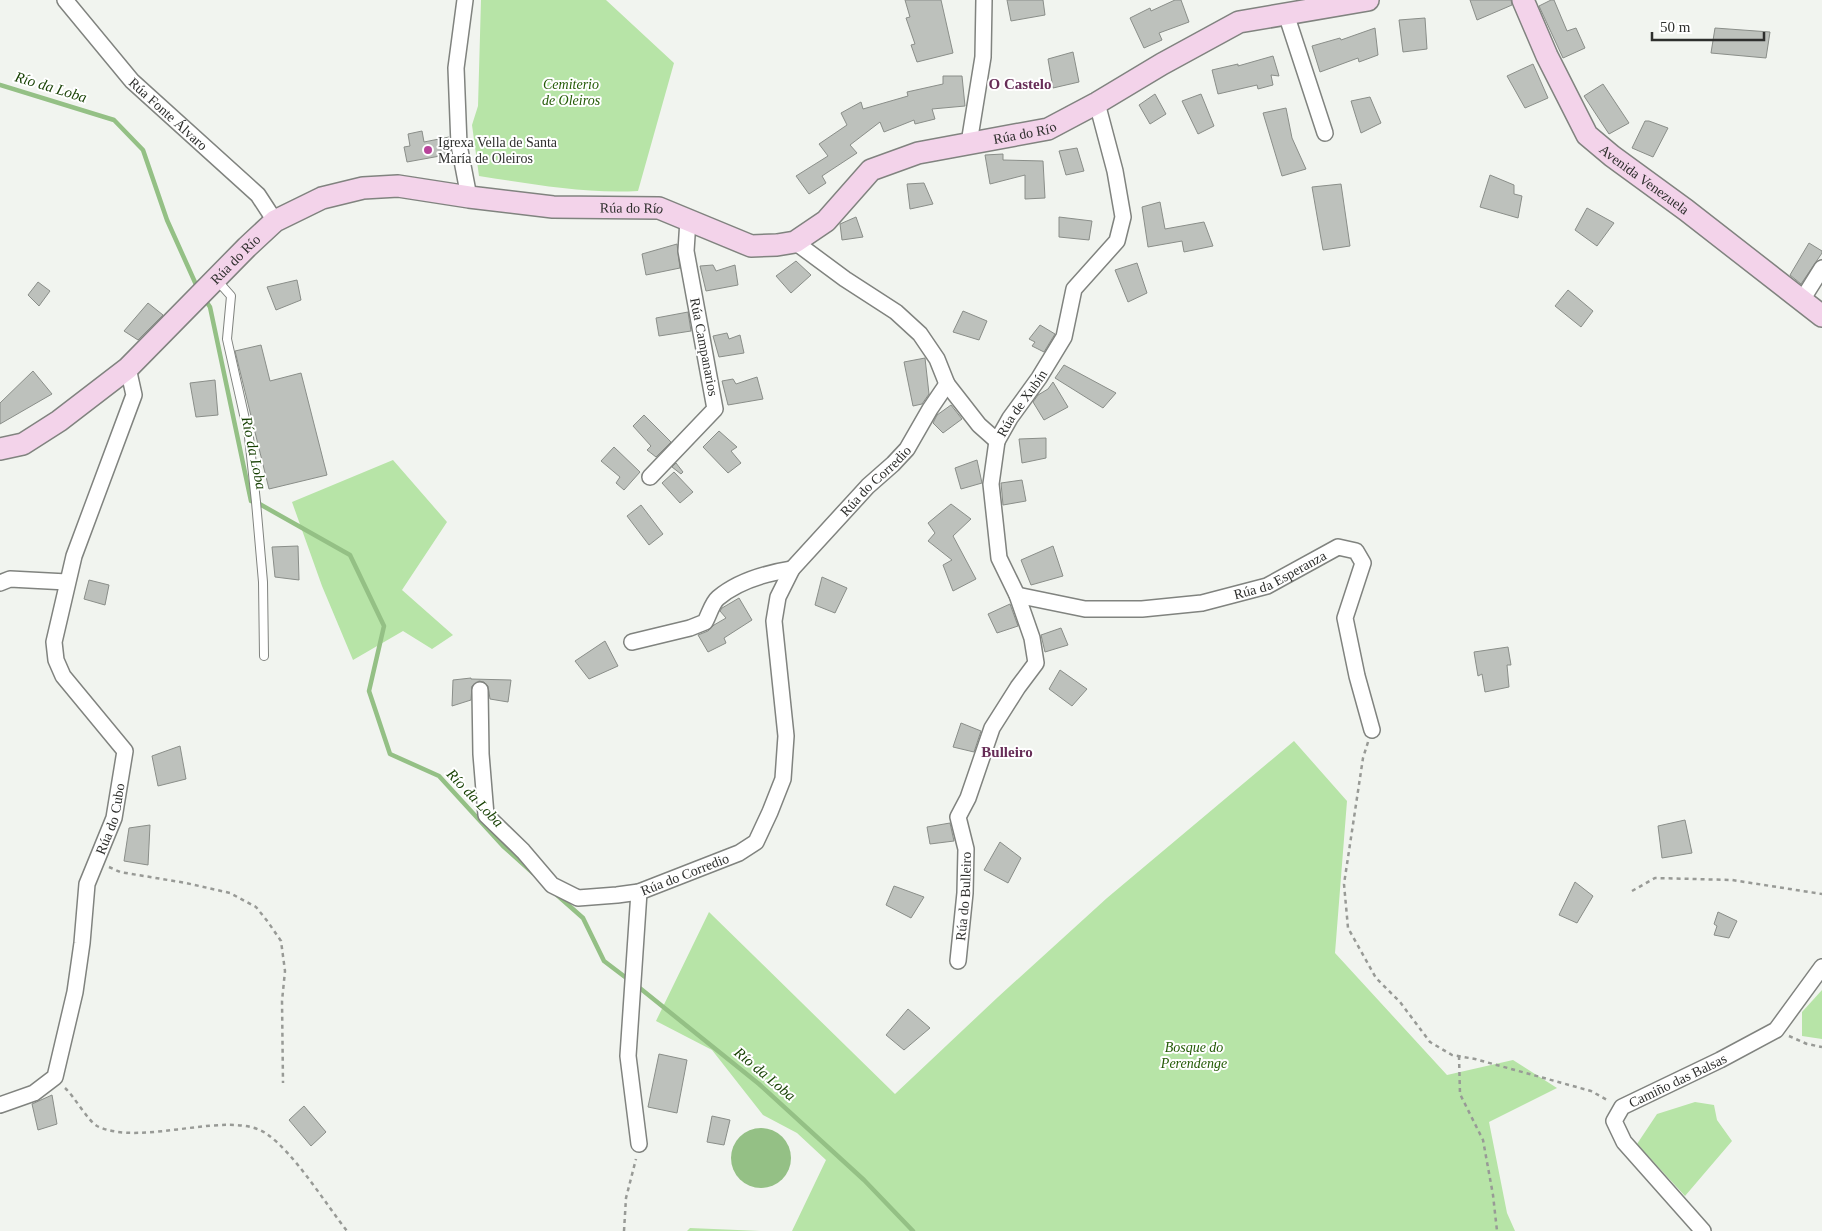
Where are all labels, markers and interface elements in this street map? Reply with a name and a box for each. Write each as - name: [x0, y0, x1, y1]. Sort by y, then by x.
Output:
- scale bar: [1652, 10, 1764, 42]
- text: 50 m: [1660, 19, 1691, 35]
- water label: Río da Loba: [12, 68, 89, 105]
- street label: Rúa Fonte Álvaro: [126, 75, 210, 153]
- district label: O Castelo: [989, 76, 1051, 92]
- park label: Cemiterio de Oleiros: [542, 77, 601, 108]
- street label: Rúa do Río: [992, 119, 1059, 146]
- place label: Igrexa Vella de Santa María de Oleiros: [438, 135, 558, 166]
- street label: Avenida Venezuela: [1597, 141, 1693, 218]
- marker: Igrexa Vella de Santa María de Oleiros: [422, 144, 434, 156]
- street label: Rúa do Río: [600, 200, 666, 217]
- street label: Rúa do Río: [207, 231, 263, 287]
- street label: Rúa Campanarios: [687, 297, 721, 397]
- street label: Rúa de Xubín: [994, 367, 1050, 439]
- water label: Río da Loba: [238, 414, 270, 491]
- street label: Rúa do Corredio: [837, 443, 914, 519]
- street label: Rúa da Esperanza: [1232, 547, 1329, 602]
- district label: Bulleiro: [981, 744, 1033, 760]
- water label: Río da Loba: [443, 765, 507, 830]
- street label: Rúa do Cubo: [92, 782, 127, 857]
- street label: Rúa do Corredio: [639, 850, 731, 898]
- street label: Rúa do Bulleiro: [953, 851, 973, 942]
- park label: Bosque do Perendenge: [1160, 1040, 1227, 1071]
- water label: Río da Loba: [731, 1043, 799, 1104]
- street label: Camiño das Balsas: [1626, 1050, 1729, 1110]

